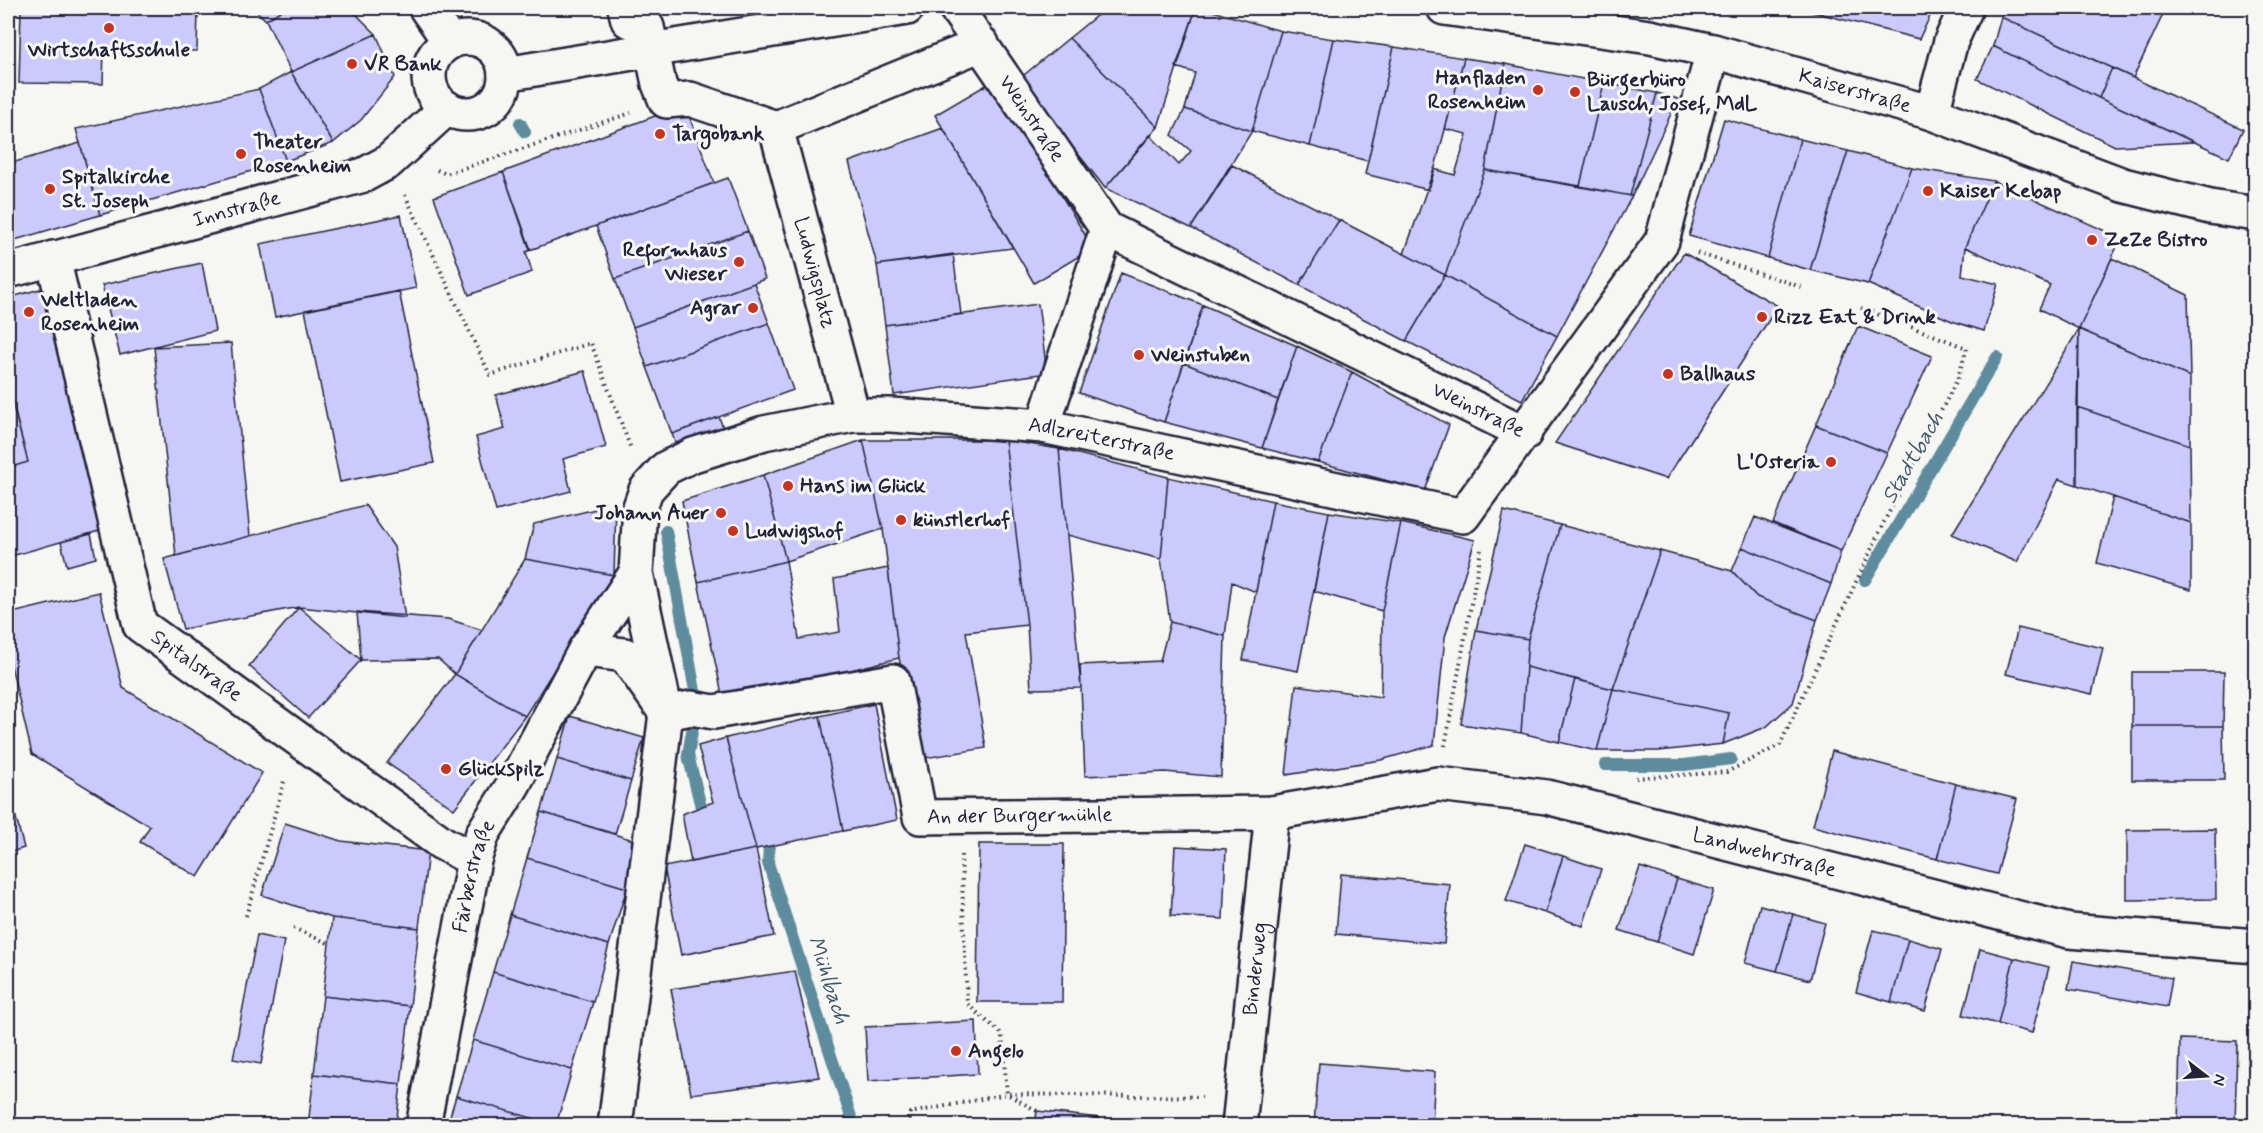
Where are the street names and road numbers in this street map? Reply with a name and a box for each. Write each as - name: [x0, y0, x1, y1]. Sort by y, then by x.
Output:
- street label: Kaiserstraße: [1795, 62, 1914, 120]
- street label: Weinstraße: [992, 69, 1071, 168]
- street label: Innstraße: [190, 184, 284, 234]
- street label: Ludwigsplatz: [787, 214, 843, 332]
- street label: Weinstraße: [1427, 376, 1530, 445]
- street label: Adlzreiterstraße: [1027, 411, 1177, 468]
- street label: Spitalstraße: [145, 623, 248, 708]
- street label: An der Burgermühle: [927, 801, 1113, 831]
- street label: Färberstraße: [446, 814, 502, 935]
- street label: Landwehrstraße: [1689, 821, 1839, 885]
- street label: Binderweg: [1237, 921, 1275, 1017]

